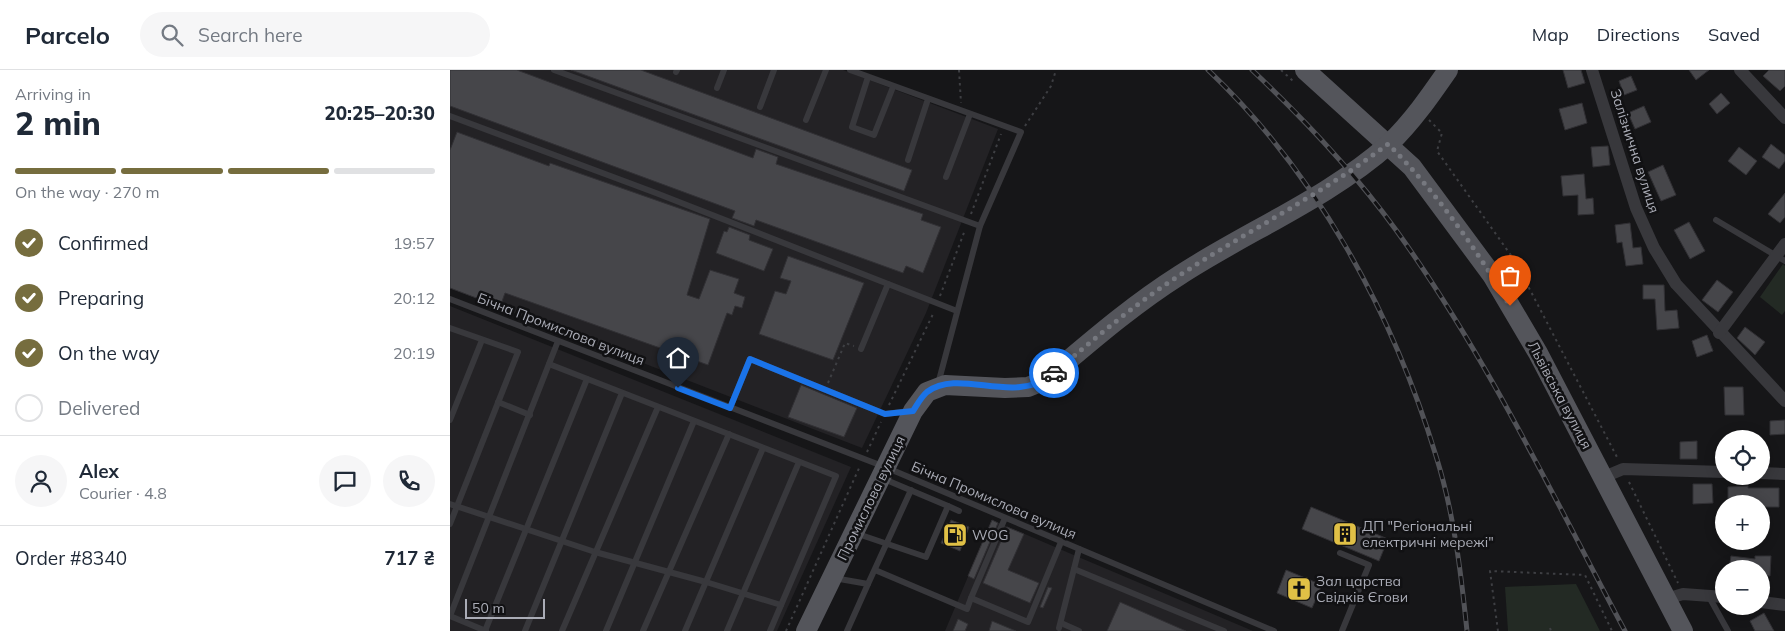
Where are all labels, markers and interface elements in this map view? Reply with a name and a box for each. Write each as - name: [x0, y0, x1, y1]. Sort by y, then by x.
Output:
- search box: [140, 12, 490, 57]
- text: Parcelo: [25, 20, 110, 50]
- icon: search: [158, 21, 186, 49]
- text: Search here: [198, 23, 302, 47]
- text: Map: [1532, 23, 1569, 46]
- text: Directions: [1597, 23, 1680, 46]
- text: Saved: [1708, 23, 1760, 46]
- text: Arriving in: [15, 84, 91, 104]
- street label: Залізнична вулиця: [1606, 87, 1664, 215]
- text: 20:25–20:30: [324, 101, 435, 125]
- text: 2 min: [15, 103, 101, 143]
- text: On the way · 270 m: [15, 182, 160, 202]
- icon: check: [15, 229, 43, 257]
- text: Confirmed: [58, 231, 149, 255]
- text: 19:57: [393, 233, 435, 253]
- pin: [1489, 255, 1531, 306]
- icon: bag: [1496, 262, 1524, 290]
- icon: check: [15, 284, 43, 312]
- text: Preparing: [58, 286, 144, 310]
- text: 20:12: [393, 288, 435, 308]
- street label: Бічна Промислова вулиця: [475, 289, 647, 369]
- pin: [657, 337, 699, 388]
- street label: Львівська вулиця: [1524, 338, 1596, 452]
- icon: check: [15, 339, 43, 367]
- text: On the way: [58, 341, 160, 365]
- text: 20:19: [393, 343, 435, 363]
- icon: home: [664, 344, 692, 372]
- courier: [1029, 348, 1079, 398]
- icon: car: [1040, 359, 1068, 387]
- text: Delivered: [58, 396, 140, 420]
- map controls: [1715, 430, 1770, 615]
- button: locate: [1715, 430, 1770, 485]
- street label: Промислова вулиця: [833, 433, 909, 563]
- button: person: [15, 455, 67, 507]
- button: chat: [319, 455, 371, 507]
- button: phone: [383, 455, 435, 507]
- street label: Бічна Промислова вулиця: [909, 457, 1079, 543]
- text: Alex: [79, 459, 119, 483]
- text: Courier · 4.8: [79, 483, 167, 503]
- button: +: [1715, 495, 1770, 550]
- place label: ДП "Регіональні електричні мережі": [1362, 517, 1494, 551]
- building icon: ДП "Регіональні електричні мережі": [1332, 521, 1358, 547]
- fuel station icon: WOG: [942, 522, 968, 548]
- place label: WOG: [972, 526, 1008, 544]
- text: Order #8340: [15, 546, 127, 570]
- text: 717 ₴: [384, 546, 435, 570]
- button: −: [1715, 560, 1770, 615]
- place label: Зал царства Свідків Єгови: [1316, 572, 1408, 606]
- church icon: Зал царства Свідків Єгови: [1286, 576, 1312, 602]
- scale bar: [465, 596, 545, 619]
- text: 50 m: [472, 599, 505, 617]

